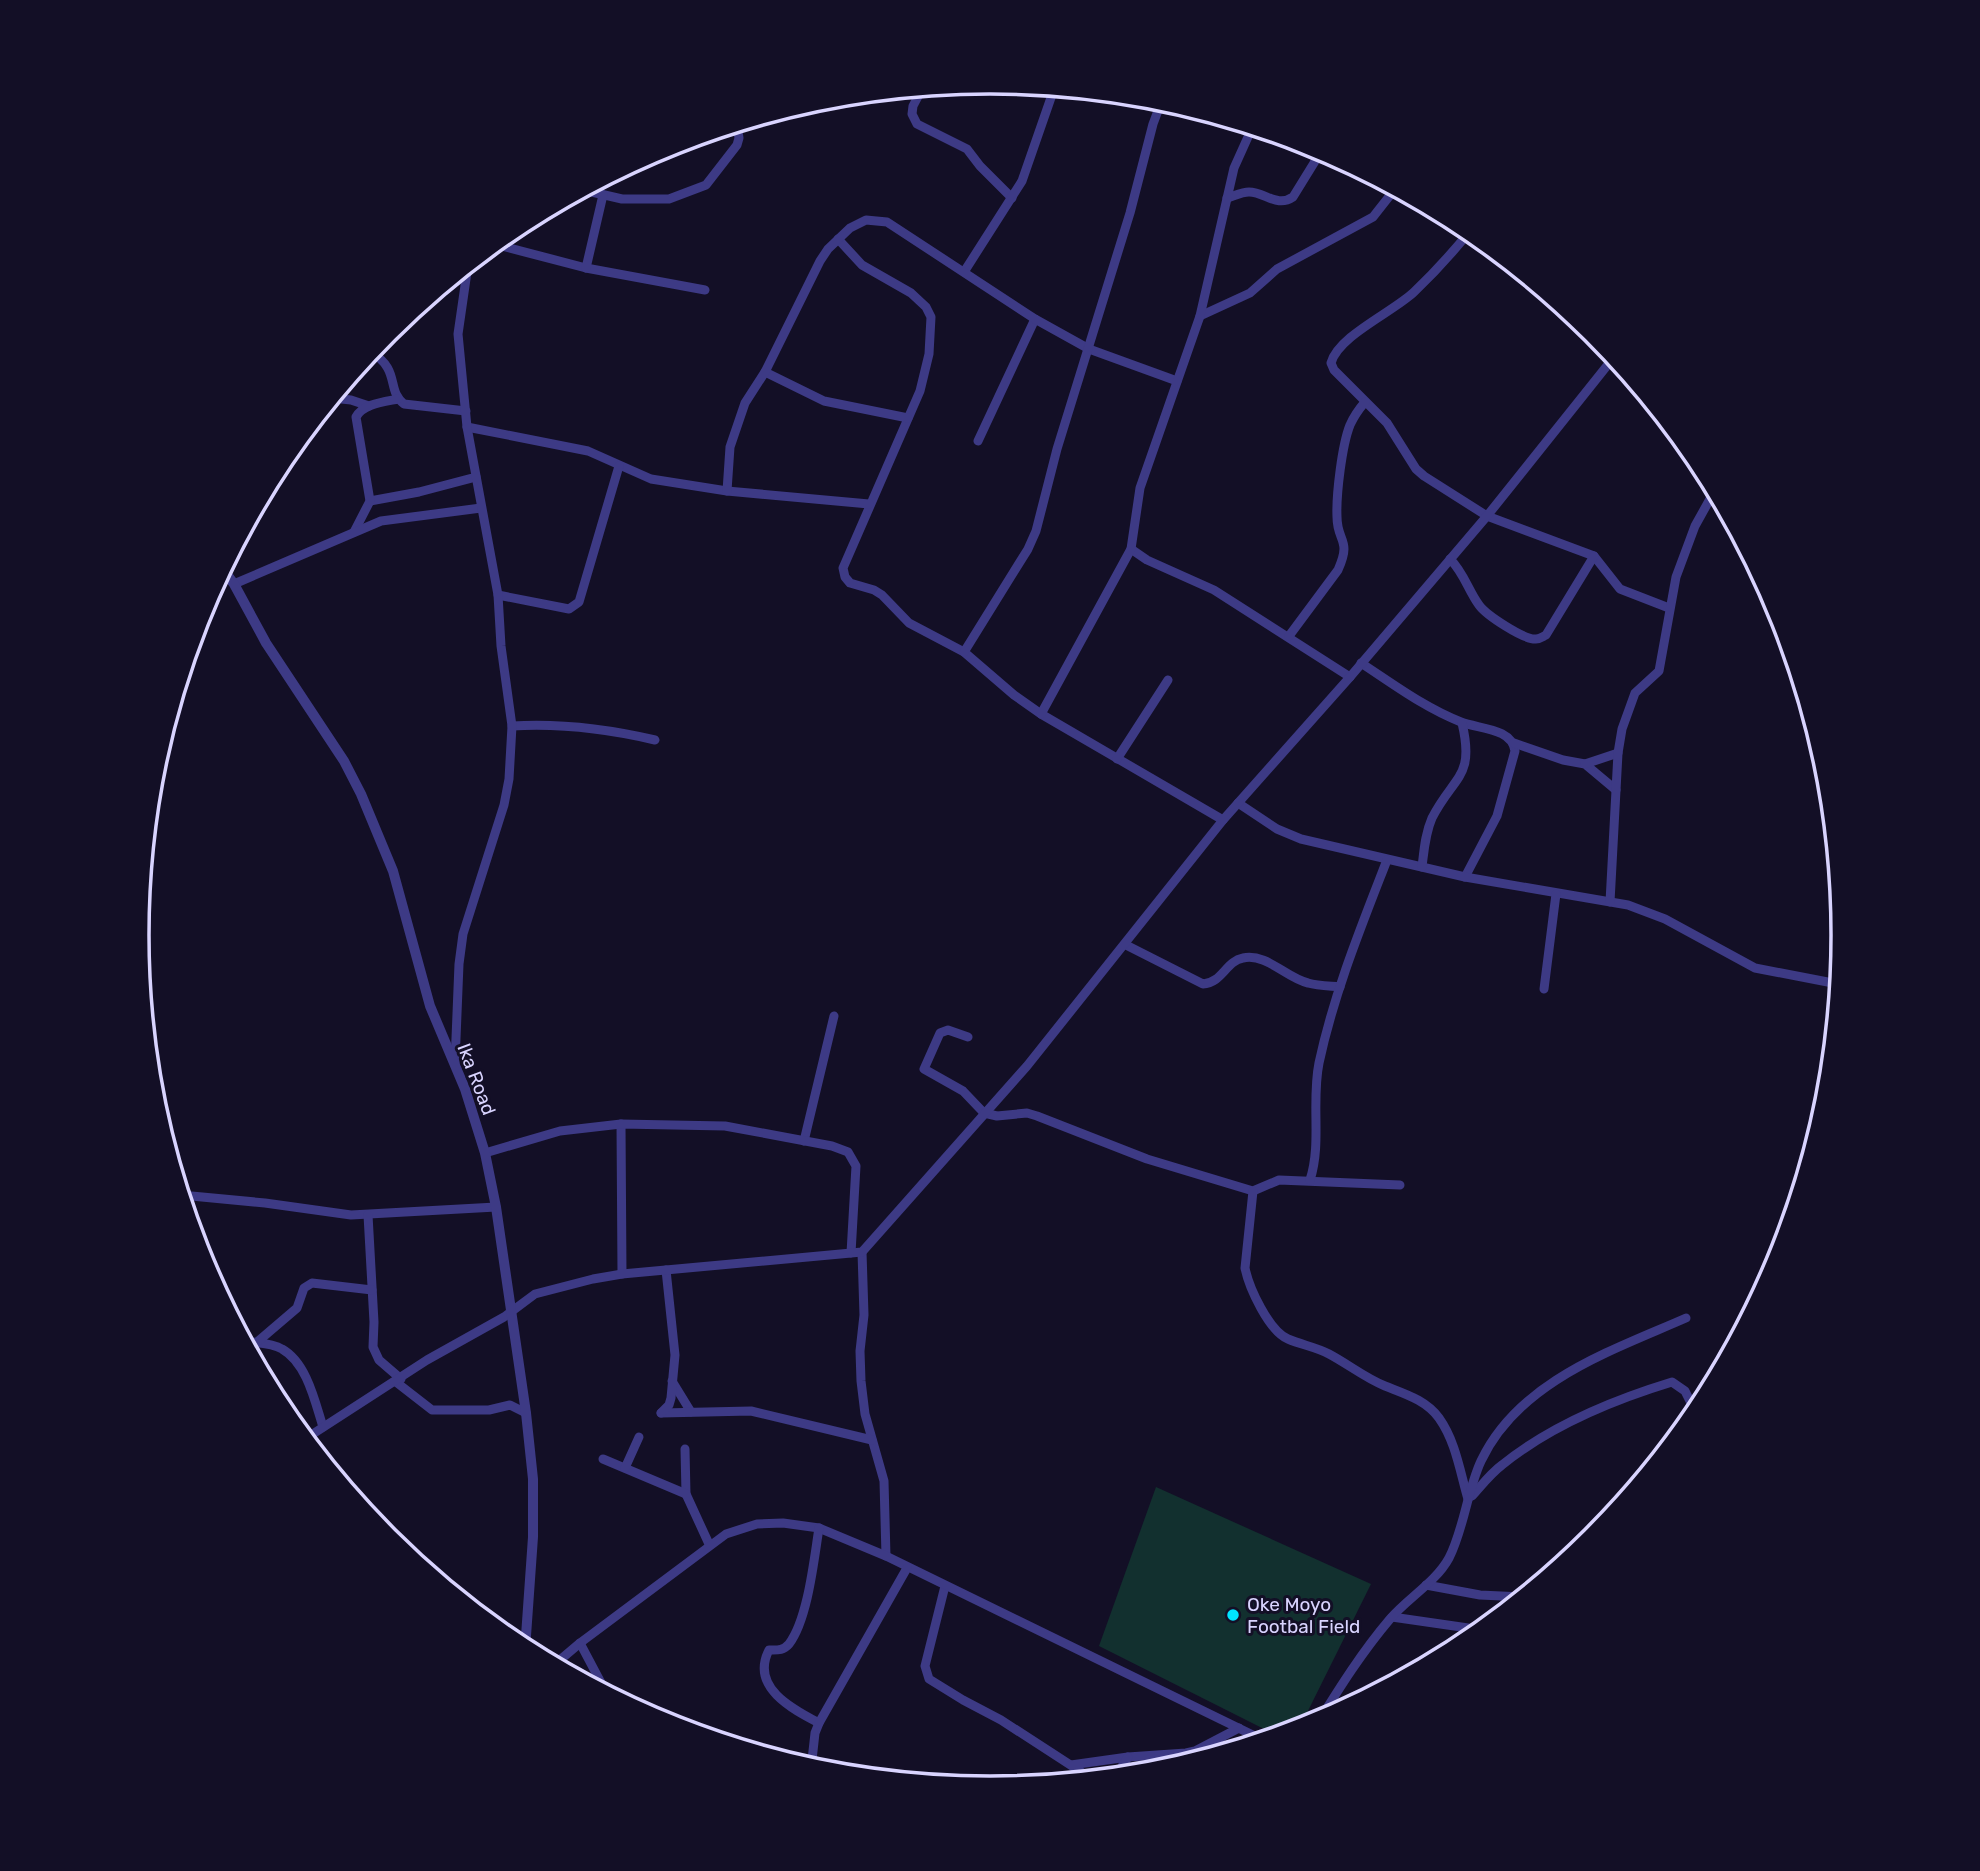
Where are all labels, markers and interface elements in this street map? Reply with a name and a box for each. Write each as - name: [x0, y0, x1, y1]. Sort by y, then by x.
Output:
- street label: Ika Road: [452, 1040, 501, 1118]
- place label: Oke Moyo Footbal Field: [1247, 1593, 1360, 1638]
- marker: Oke Moyo Footbal Field: [1225, 1607, 1241, 1623]

